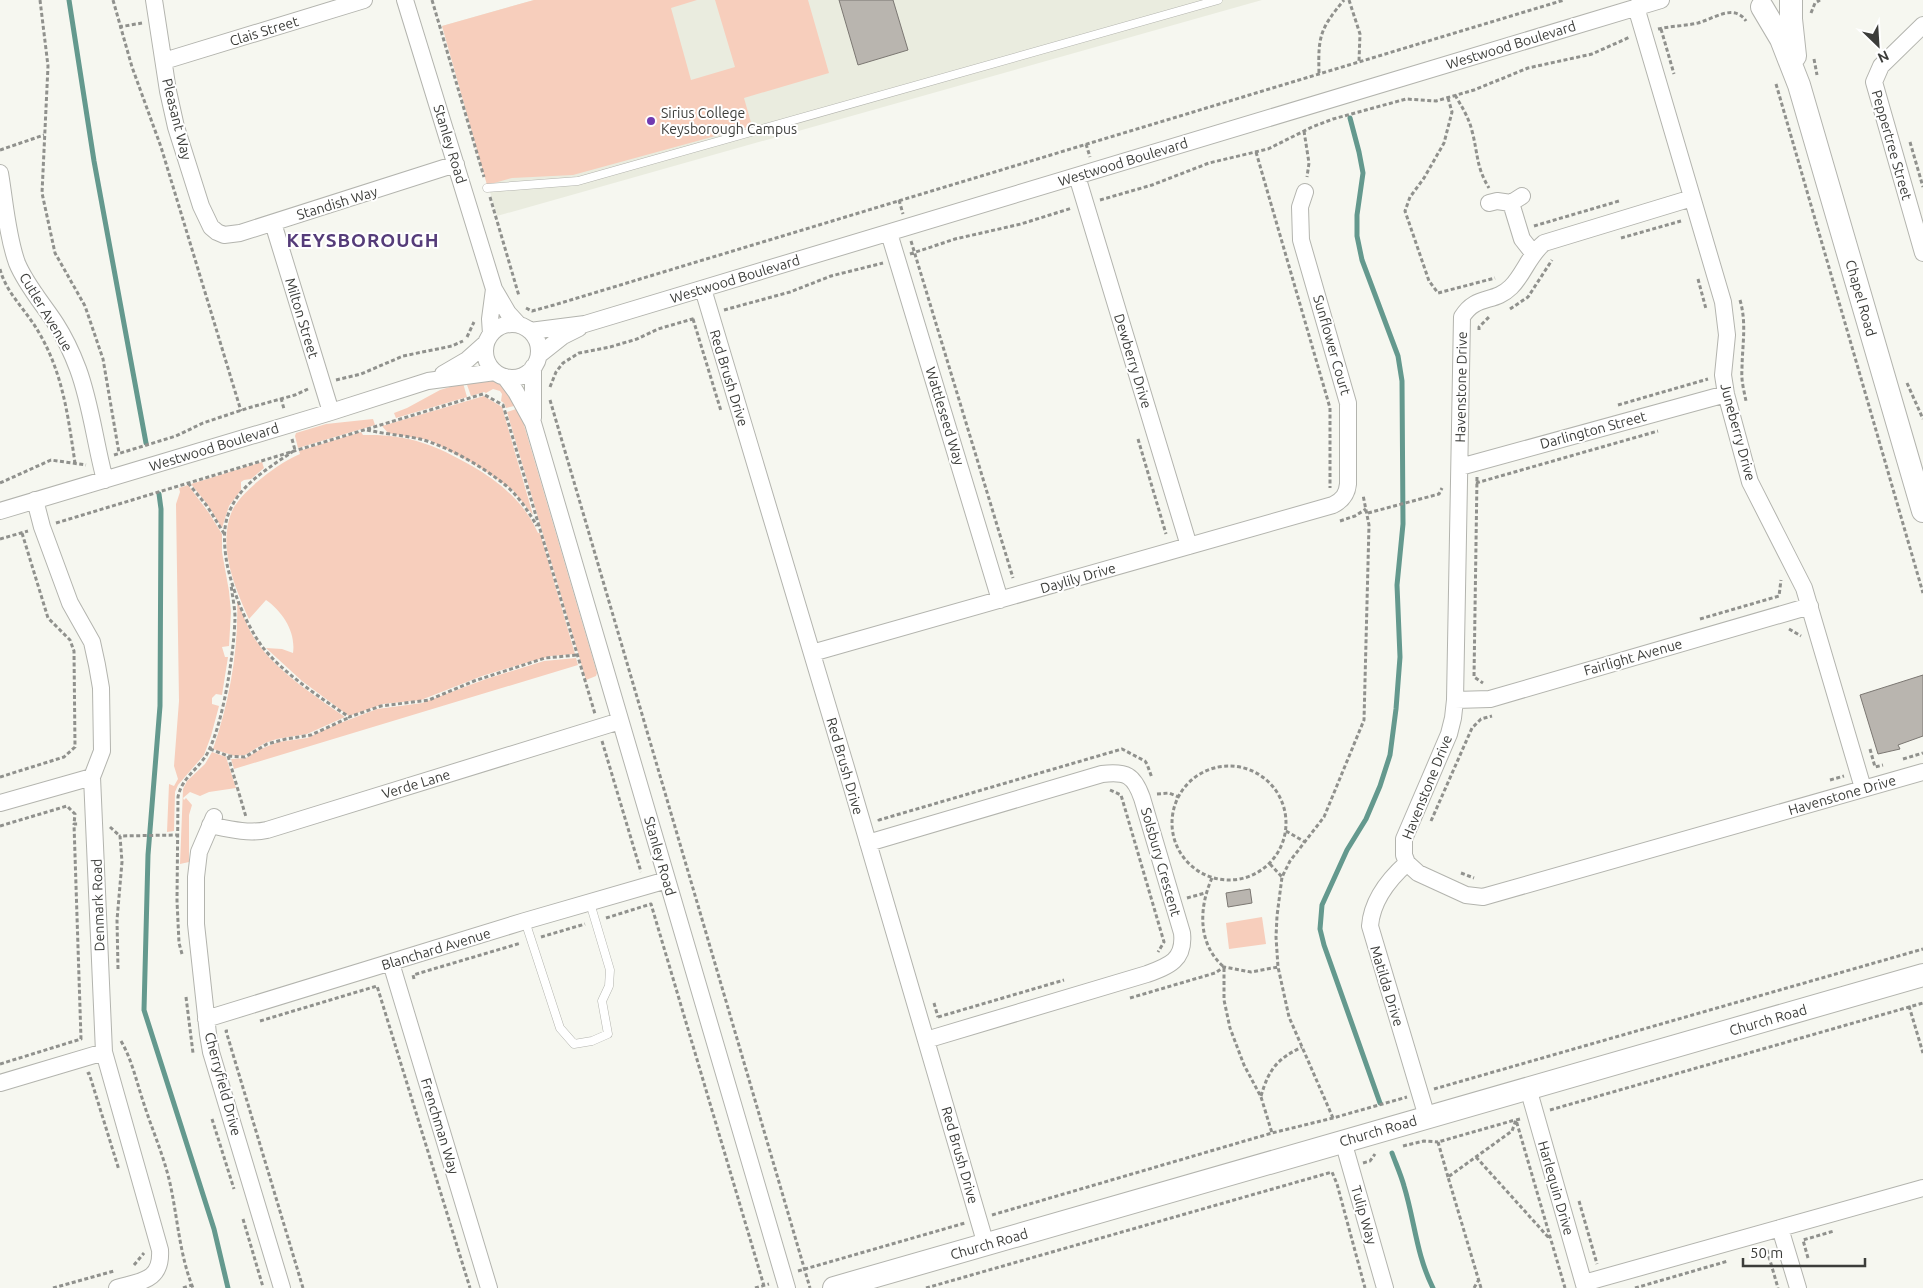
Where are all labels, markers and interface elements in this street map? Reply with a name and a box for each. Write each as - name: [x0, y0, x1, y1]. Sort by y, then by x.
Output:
- street label: Clais Street: [228, 13, 301, 49]
- street label: Westwood Boulevard: [1444, 18, 1578, 72]
- north arrow: [1853, 20, 1903, 70]
- text: N: [1875, 47, 1892, 66]
- street label: Pleasant Way: [159, 77, 195, 162]
- street label: Peppertree Street: [1869, 88, 1916, 202]
- street label: Stanley Road: [430, 103, 470, 185]
- place label: Sirius College Keysborough Campus: [661, 105, 797, 137]
- marker: Sirius College Keysborough Campus: [645, 115, 657, 127]
- street label: Westwood Boulevard: [1056, 135, 1190, 189]
- street label: Standish Way: [295, 183, 379, 223]
- district label: KEYSBOROUGH: [287, 229, 439, 251]
- street label: Westwood Boulevard: [668, 252, 802, 306]
- street label: Chapel Road: [1842, 258, 1880, 338]
- street label: Cutler Avenue: [16, 270, 76, 354]
- street label: Milton Street: [282, 276, 322, 361]
- street label: Sunflower Court: [1310, 293, 1354, 397]
- street label: Dewberry Drive: [1111, 312, 1155, 410]
- street label: Red Brush Drive: [707, 328, 751, 428]
- street label: Havenstone Drive: [1452, 331, 1470, 443]
- street label: Wattleseed Way: [922, 365, 968, 467]
- street label: Juneberry Drive: [1717, 381, 1759, 483]
- street label: Darlington Street: [1538, 408, 1648, 452]
- street label: Westwood Boulevard: [147, 420, 281, 474]
- street label: Daylily Drive: [1039, 560, 1117, 596]
- street label: Fairlight Avenue: [1582, 635, 1684, 679]
- street label: Red Brush Drive: [823, 716, 867, 816]
- street label: Havenstone Drive: [1399, 732, 1455, 842]
- street label: Verde Lane: [380, 766, 452, 802]
- street label: Havenstone Drive: [1786, 772, 1898, 818]
- street label: Solsbury Crescent: [1138, 806, 1184, 919]
- street label: Stanley Road: [641, 815, 679, 897]
- street label: Denmark Road: [88, 858, 108, 952]
- street label: Blanchard Avenue: [379, 925, 493, 973]
- street label: Matilda Drive: [1367, 944, 1407, 1028]
- street label: Church Road: [1727, 1001, 1809, 1039]
- street label: Cherryfield Drive: [201, 1030, 245, 1138]
- street label: Frenchman Way: [418, 1076, 462, 1176]
- street label: Red Brush Drive: [938, 1105, 982, 1205]
- street label: Church Road: [1337, 1112, 1419, 1150]
- street label: Harlequin Drive: [1535, 1139, 1577, 1237]
- street label: Tulip Way: [1348, 1184, 1380, 1247]
- street label: Church Road: [948, 1225, 1030, 1263]
- scale bar: [1743, 1236, 1866, 1268]
- text: 50 m: [1750, 1244, 1783, 1261]

